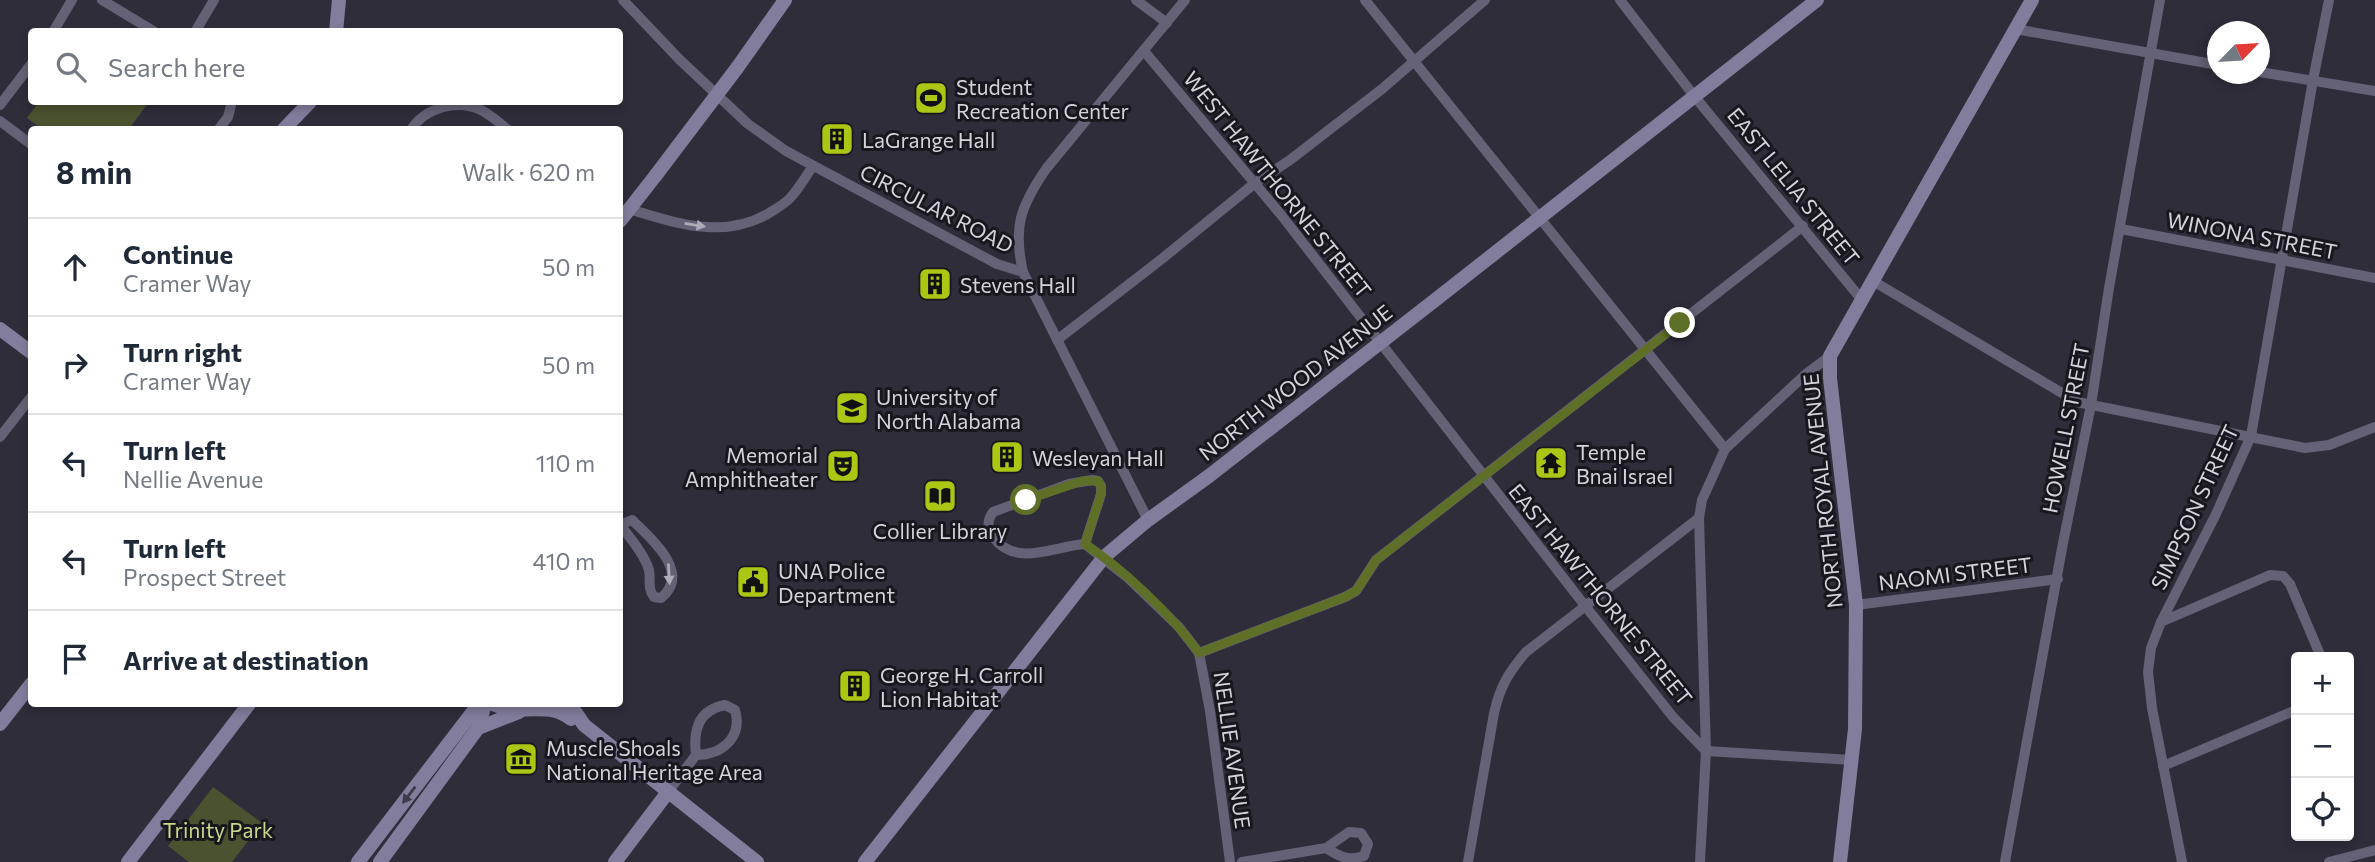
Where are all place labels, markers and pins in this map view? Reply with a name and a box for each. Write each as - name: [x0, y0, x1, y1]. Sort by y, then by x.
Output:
- place label: Student Recreation Center: [956, 74, 1129, 123]
- sports icon: Student Recreation Center: [912, 79, 950, 117]
- building icon: LaGrange Hall: [818, 120, 856, 158]
- place label: LaGrange Hall: [862, 127, 995, 152]
- building icon: Stevens Hall: [916, 265, 954, 303]
- place label: Stevens Hall: [960, 272, 1076, 297]
- place label: University of North Alabama: [876, 384, 1021, 433]
- school or university icon: University of North Alabama: [833, 389, 871, 427]
- building icon: Wesleyan Hall: [988, 438, 1026, 476]
- place label: Temple Bnai Israel: [1576, 439, 1673, 488]
- place label: Memorial Amphitheater: [685, 442, 818, 491]
- temple icon: Temple Bnai Israel: [1532, 444, 1570, 482]
- place label: Wesleyan Hall: [1032, 445, 1164, 470]
- theatre icon: Memorial Amphitheater: [824, 447, 862, 485]
- library icon: Collier Library: [921, 477, 959, 515]
- place label: Collier Library: [873, 518, 1008, 543]
- place label: UNA Police Department: [778, 558, 895, 607]
- public building icon: UNA Police Department: [734, 563, 772, 601]
- place label: George H. Carroll Lion Habitat: [880, 662, 1043, 711]
- building icon: George H. Carroll Lion Habitat: [836, 667, 874, 705]
- place label: Muscle Shoals National Heritage Area: [546, 735, 763, 784]
- museum icon: Muscle Shoals National Heritage Area: [502, 740, 540, 778]

